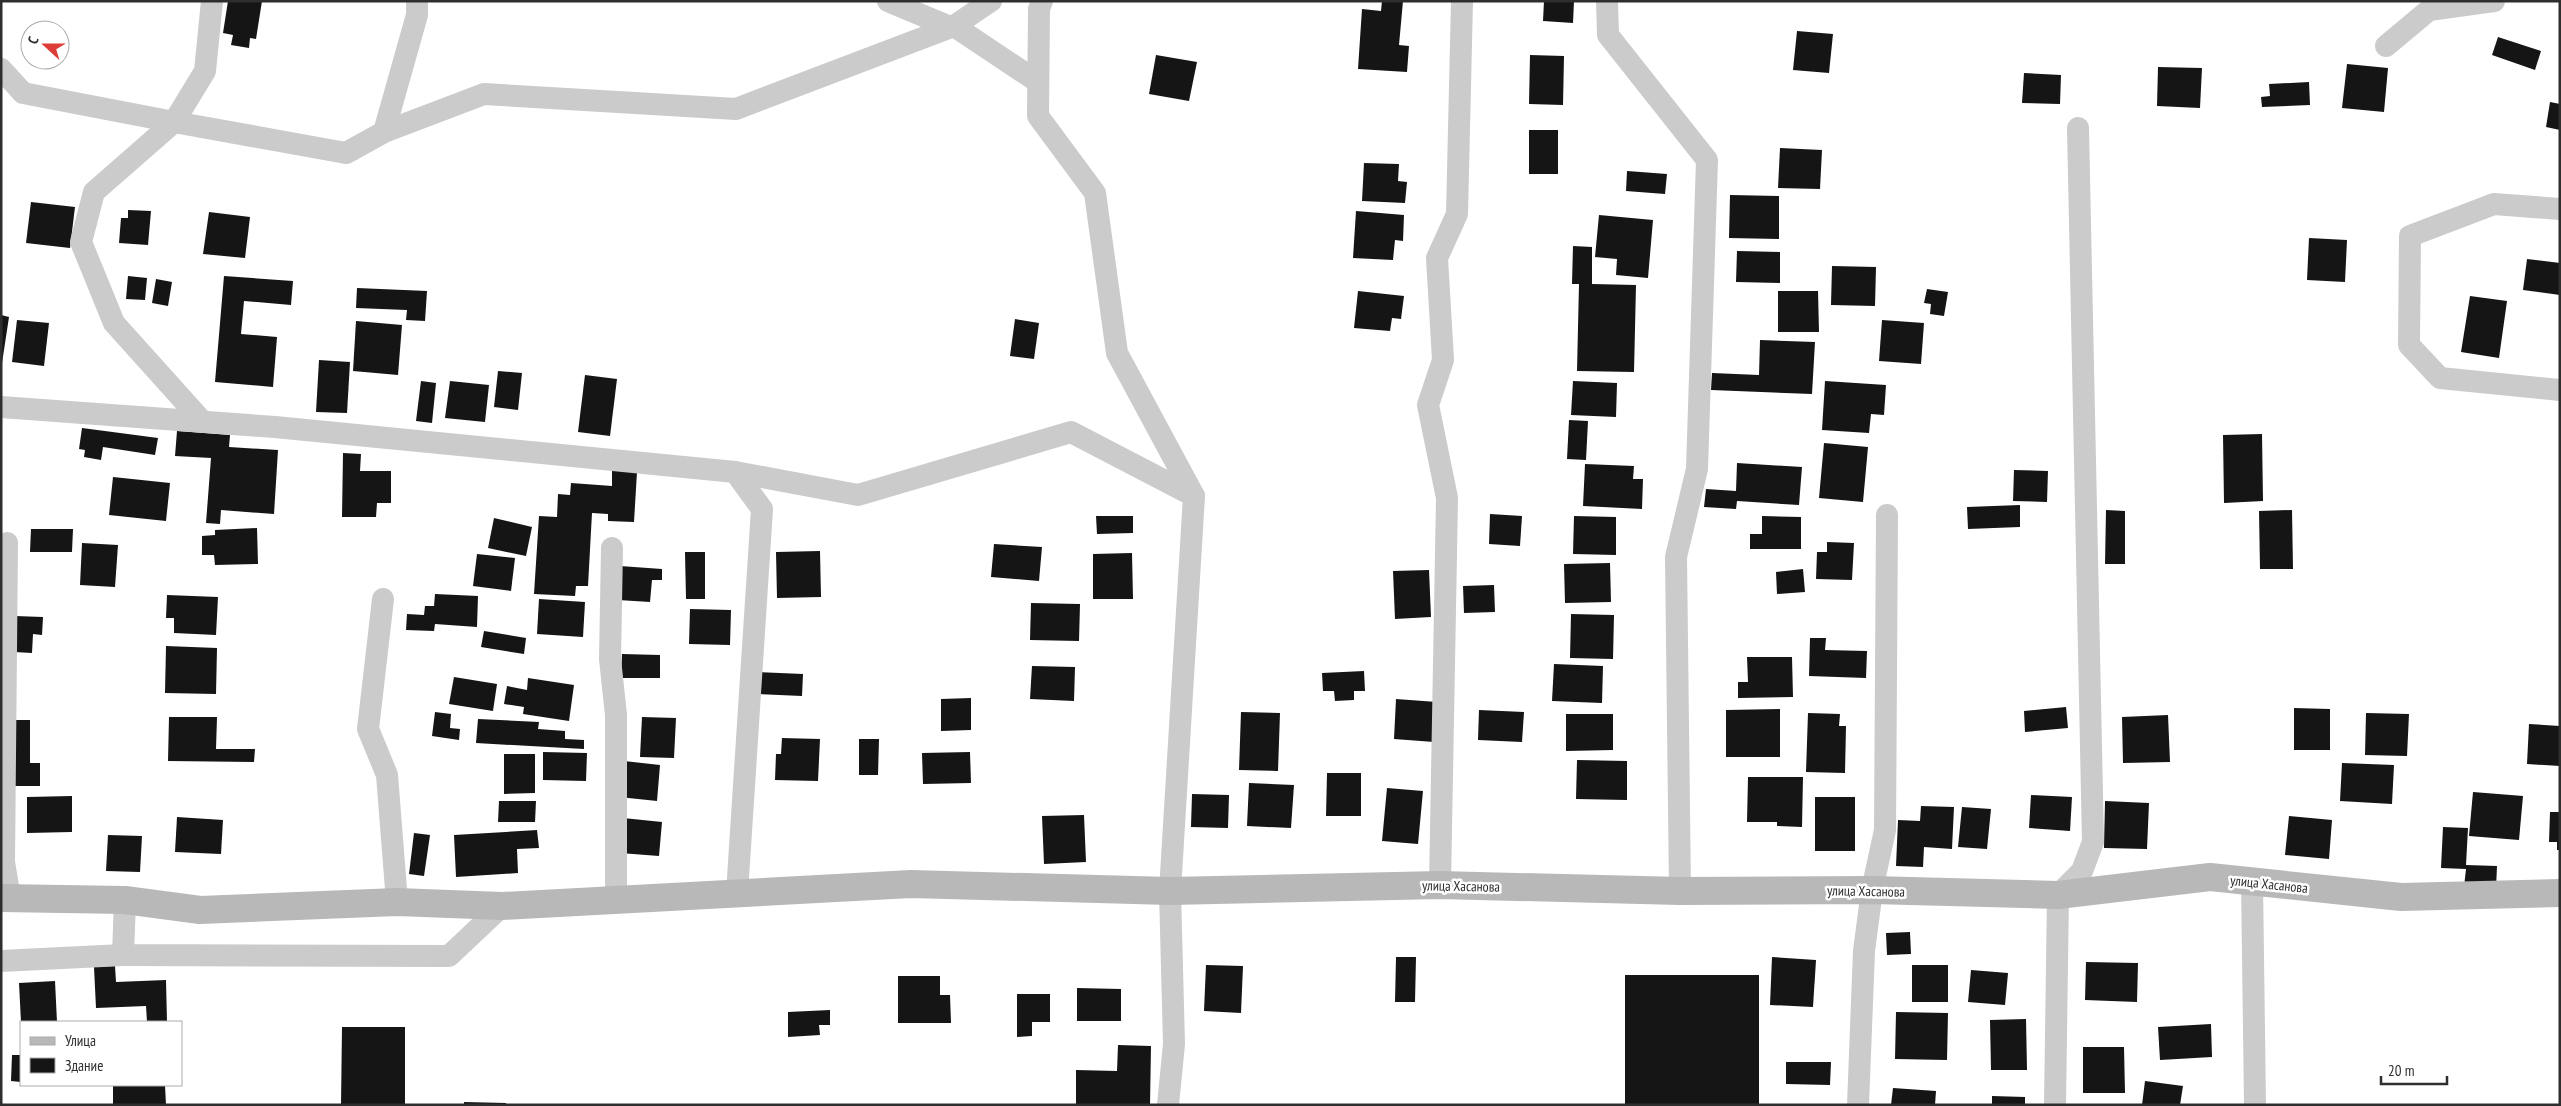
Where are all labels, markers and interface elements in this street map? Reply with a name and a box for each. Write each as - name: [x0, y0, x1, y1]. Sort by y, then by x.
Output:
- north arrow: [20, 20, 70, 70]
- text: С: [23, 34, 43, 47]
- street label: улица Хасанова: [2229, 871, 2309, 897]
- street label: улица Хасанова: [1422, 876, 1500, 896]
- street label: улица Хасанова: [1827, 881, 1905, 901]
- legend: [20, 1021, 182, 1086]
- text: Улица: [65, 1031, 96, 1050]
- scale bar: [2381, 1054, 2447, 1086]
- text: Здание: [65, 1056, 103, 1075]
- text: 20 m: [2388, 1061, 2414, 1080]

